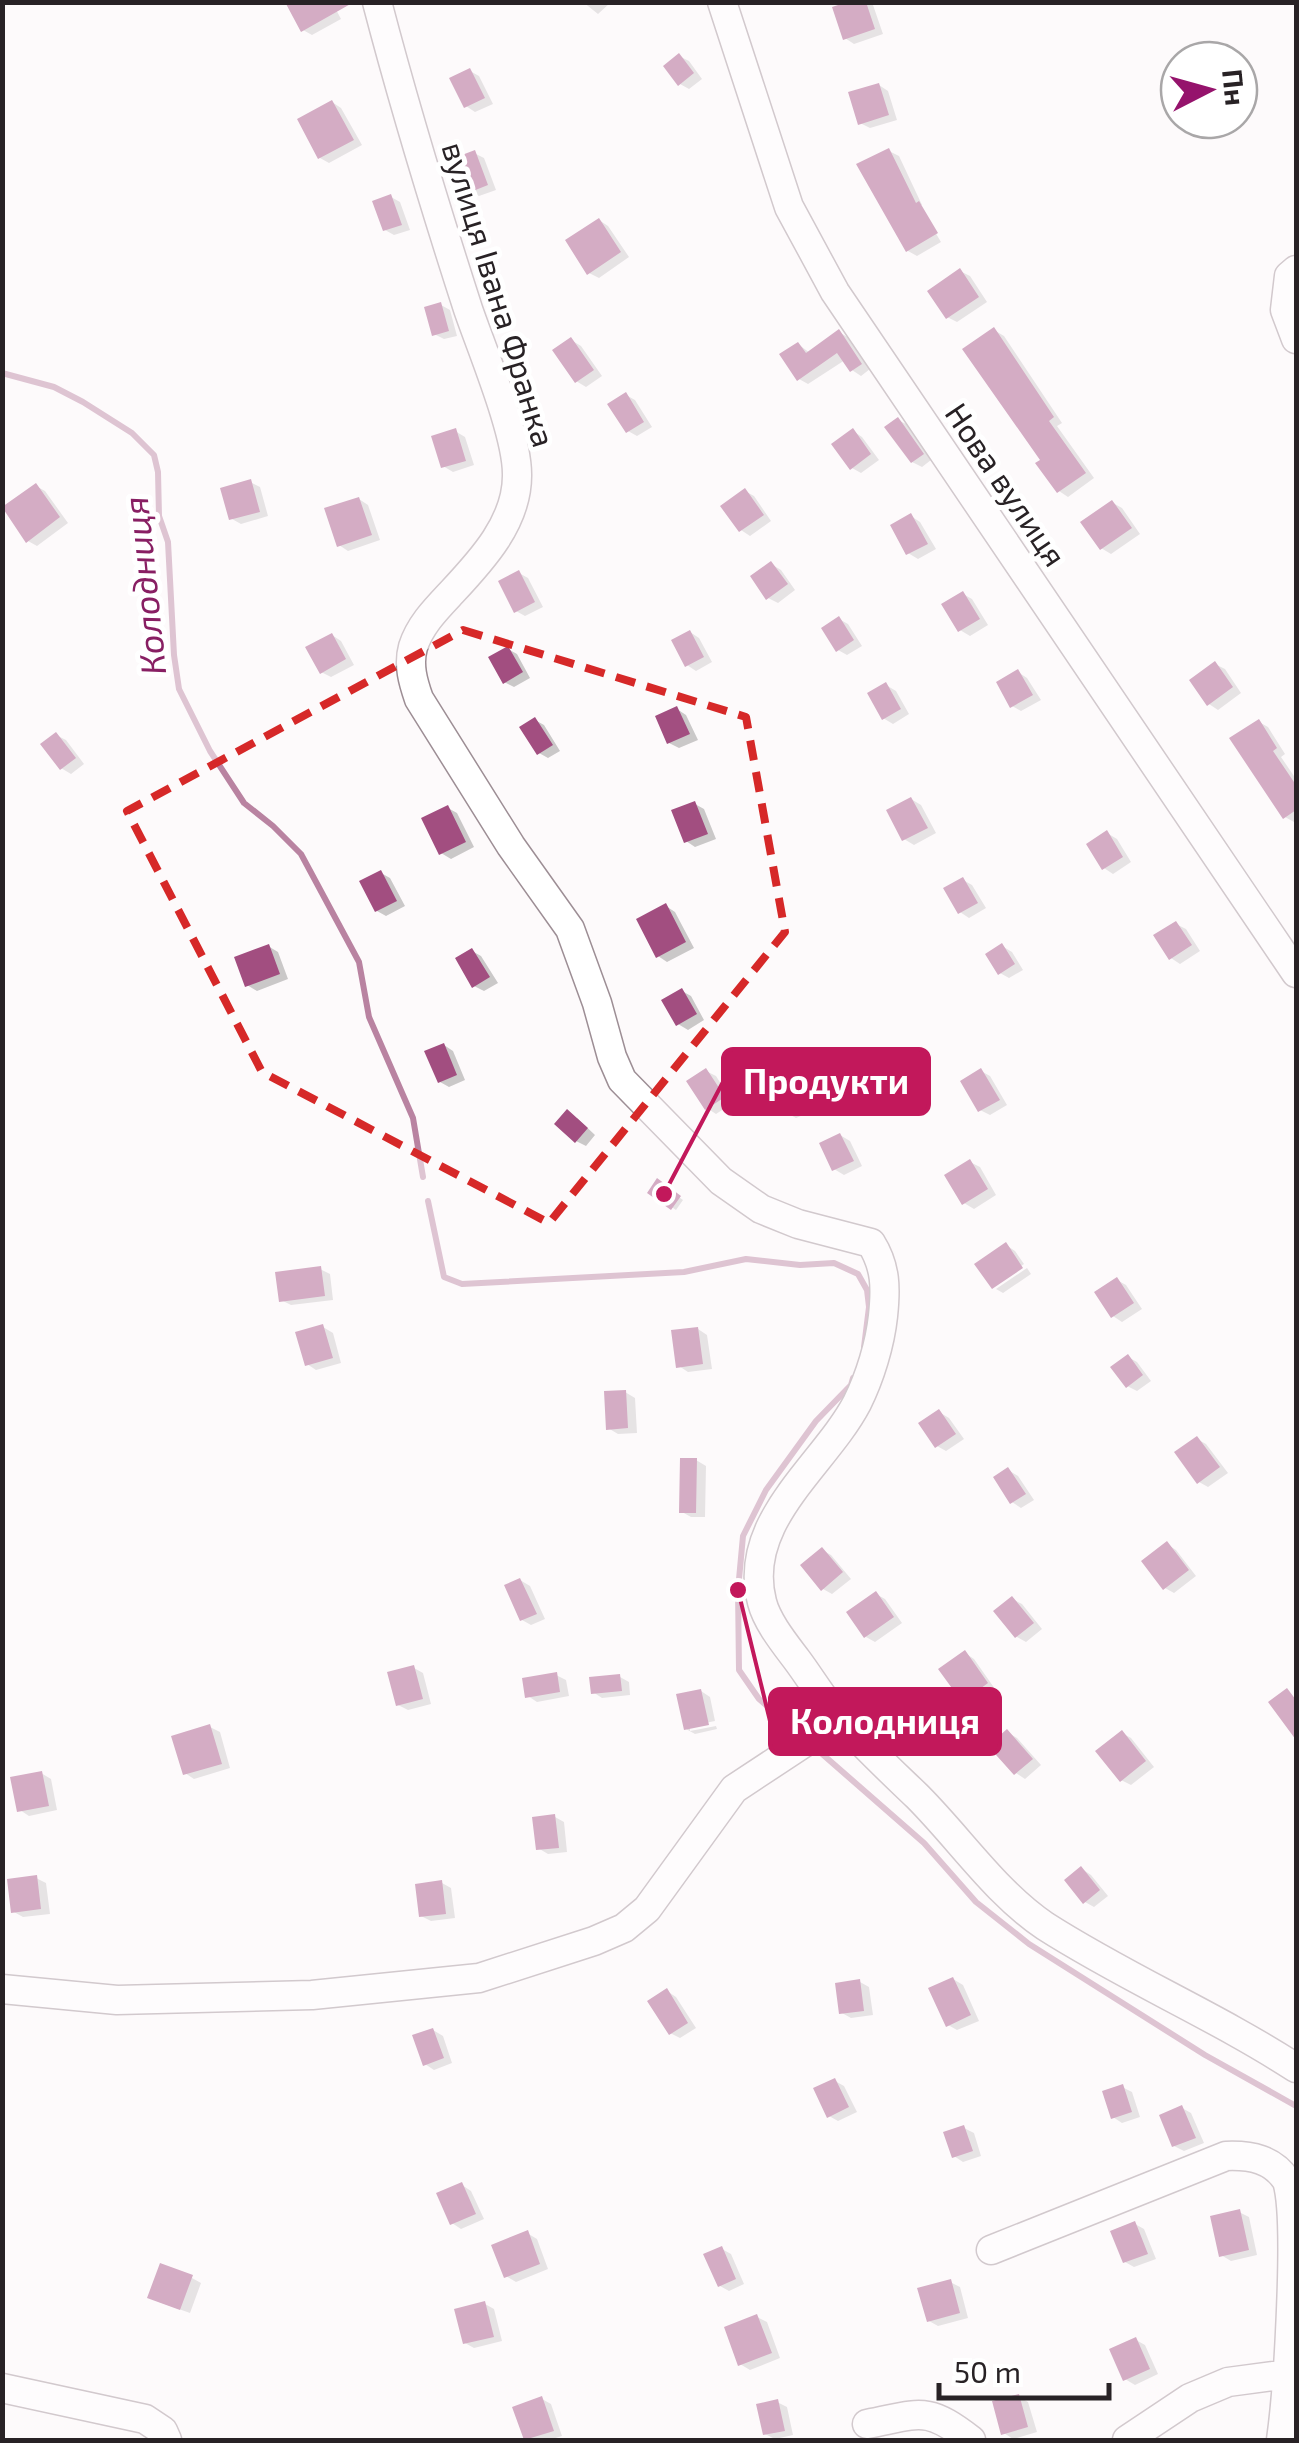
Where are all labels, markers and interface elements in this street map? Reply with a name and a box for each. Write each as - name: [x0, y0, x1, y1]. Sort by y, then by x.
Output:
- north arrow: [1159, 40, 1259, 140]
- text: Пн: [1216, 67, 1254, 107]
- street label: вулиця Івана Франка: [435, 137, 565, 451]
- street label: Нова вулиця: [938, 395, 1076, 573]
- water label: Колодниця: [113, 495, 173, 677]
- callout: Продукти: [723, 1049, 929, 1114]
- text: Продукти: [743, 1059, 909, 1102]
- callout: Колодниця: [770, 1689, 1000, 1754]
- text: Колодниця: [790, 1699, 980, 1741]
- scale bar: [939, 2338, 1109, 2400]
- text: 50 m: [954, 2353, 1021, 2389]

